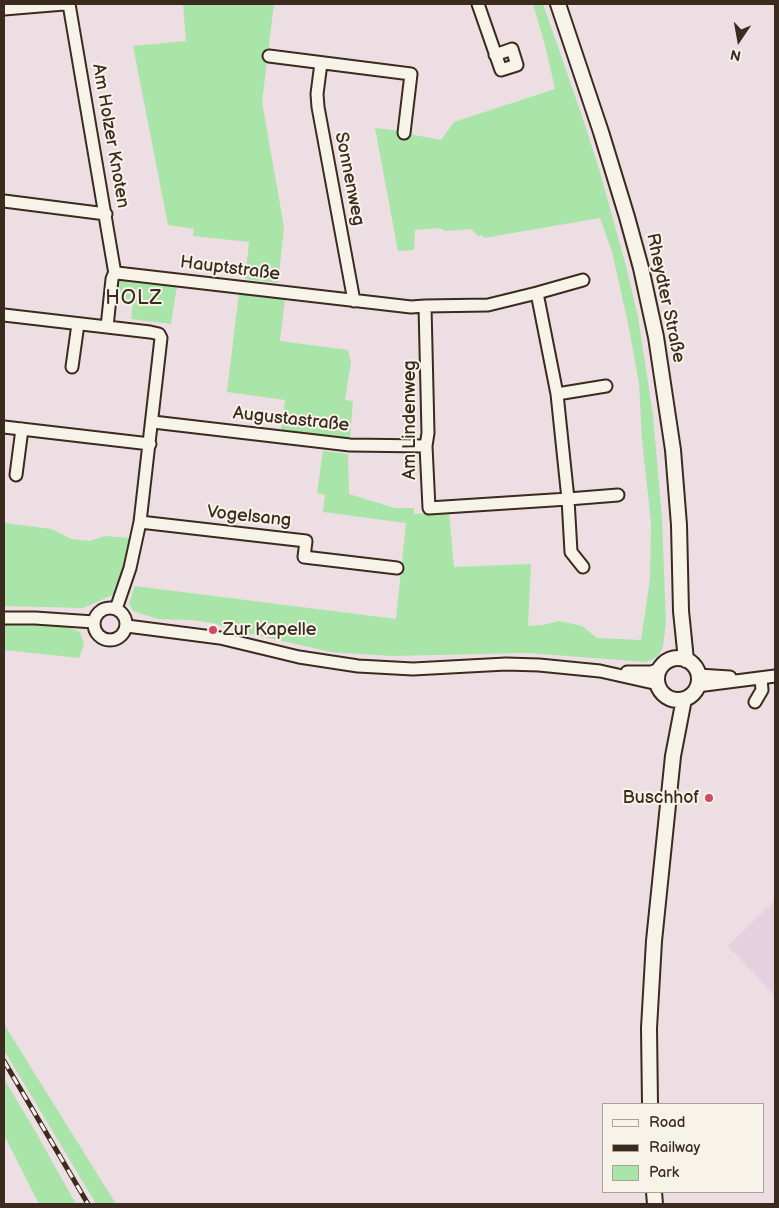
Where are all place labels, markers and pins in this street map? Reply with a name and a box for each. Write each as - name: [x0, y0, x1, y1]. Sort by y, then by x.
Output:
- place label: Zur Kapelle: [223, 619, 316, 641]
- marker: Zur Kapelle: [207, 624, 219, 636]
- place label: Buschhof: [623, 787, 699, 809]
- marker: Buschhof: [703, 792, 715, 804]

